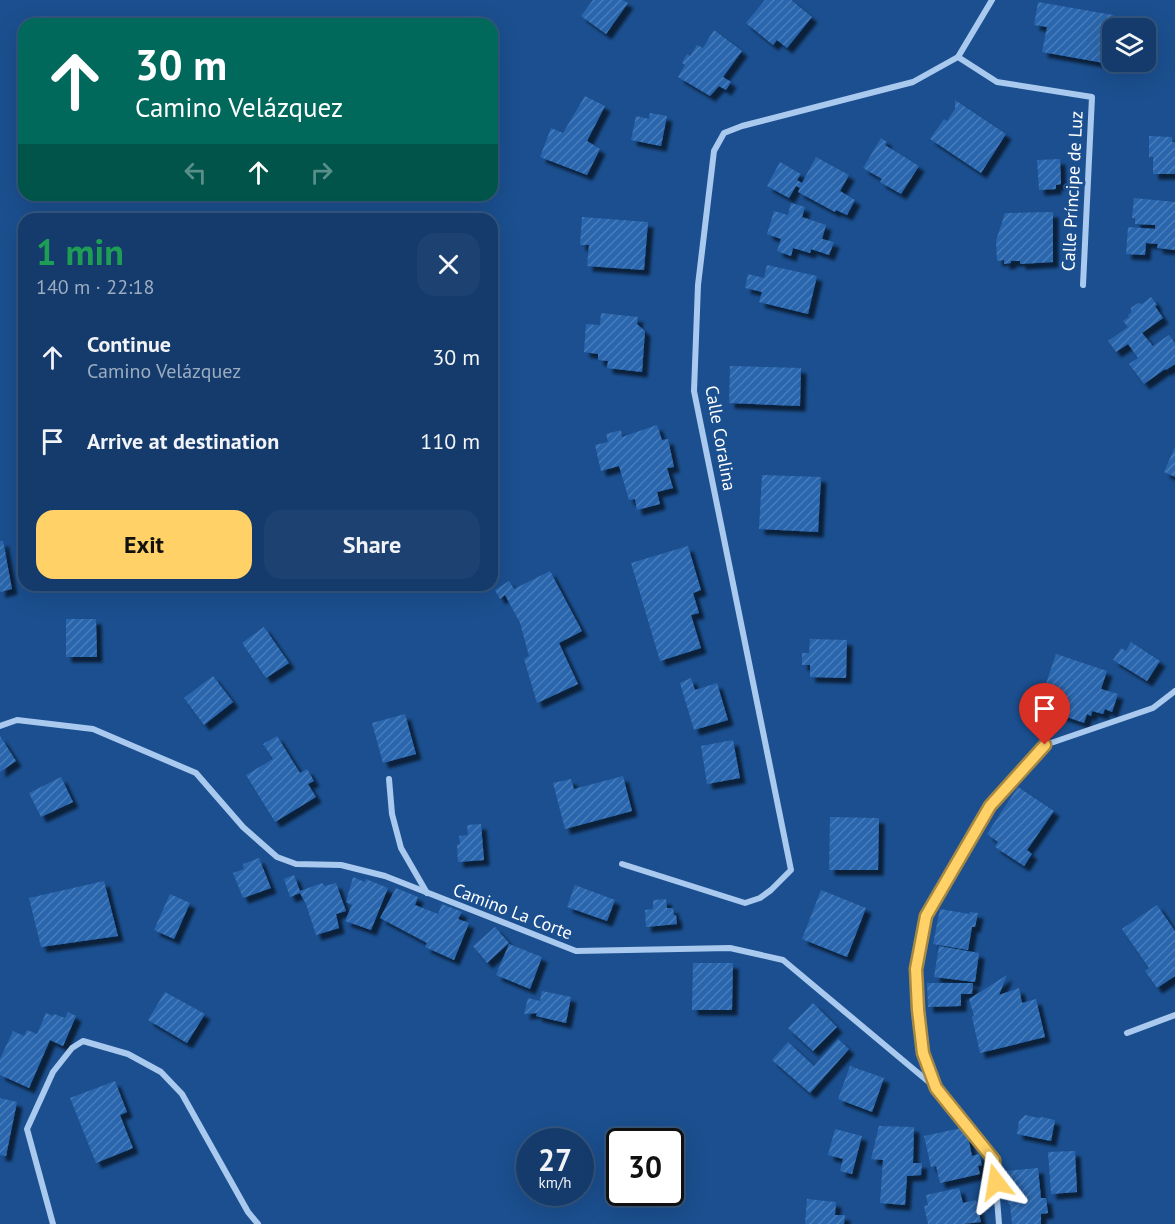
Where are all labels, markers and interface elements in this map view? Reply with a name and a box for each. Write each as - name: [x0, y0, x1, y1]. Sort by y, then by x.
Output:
- map controls: [1102, 18, 1156, 72]
- button: layers: [1102, 18, 1156, 72]
- text: 30 m: [135, 37, 227, 92]
- icon: ahead: [36, 42, 114, 120]
- text: Camino Velázquez: [135, 90, 343, 124]
- street label: Calle Príncipe de Luz: [1056, 110, 1088, 272]
- icon: left: [179, 156, 212, 189]
- icon: ahead: [242, 156, 275, 189]
- icon: right: [305, 156, 338, 189]
- text: 1 min: [36, 228, 124, 275]
- button: close: [417, 233, 480, 296]
- text: 140 m · 22:18: [36, 274, 154, 300]
- text: Continue: [87, 330, 171, 358]
- icon: ahead: [36, 341, 69, 374]
- text: 30 m: [432, 343, 480, 371]
- text: Camino Velázquez: [87, 358, 241, 384]
- street label: Calle Coralina: [700, 384, 742, 492]
- icon: arrive: [36, 425, 69, 458]
- text: Arrive at destination: [87, 427, 279, 455]
- text: 110 m: [420, 427, 480, 455]
- button: Exit: [36, 510, 252, 579]
- button: Share: [264, 510, 480, 579]
- pin: [1019, 683, 1070, 745]
- icon: arrive: [1028, 692, 1061, 725]
- street label: Camino La Corte: [450, 878, 576, 944]
- speed limit sign: 30: [606, 1128, 684, 1206]
- text: 27: [538, 1140, 572, 1179]
- position arrow: [964, 1150, 1028, 1214]
- text: km/h: [539, 1173, 571, 1192]

